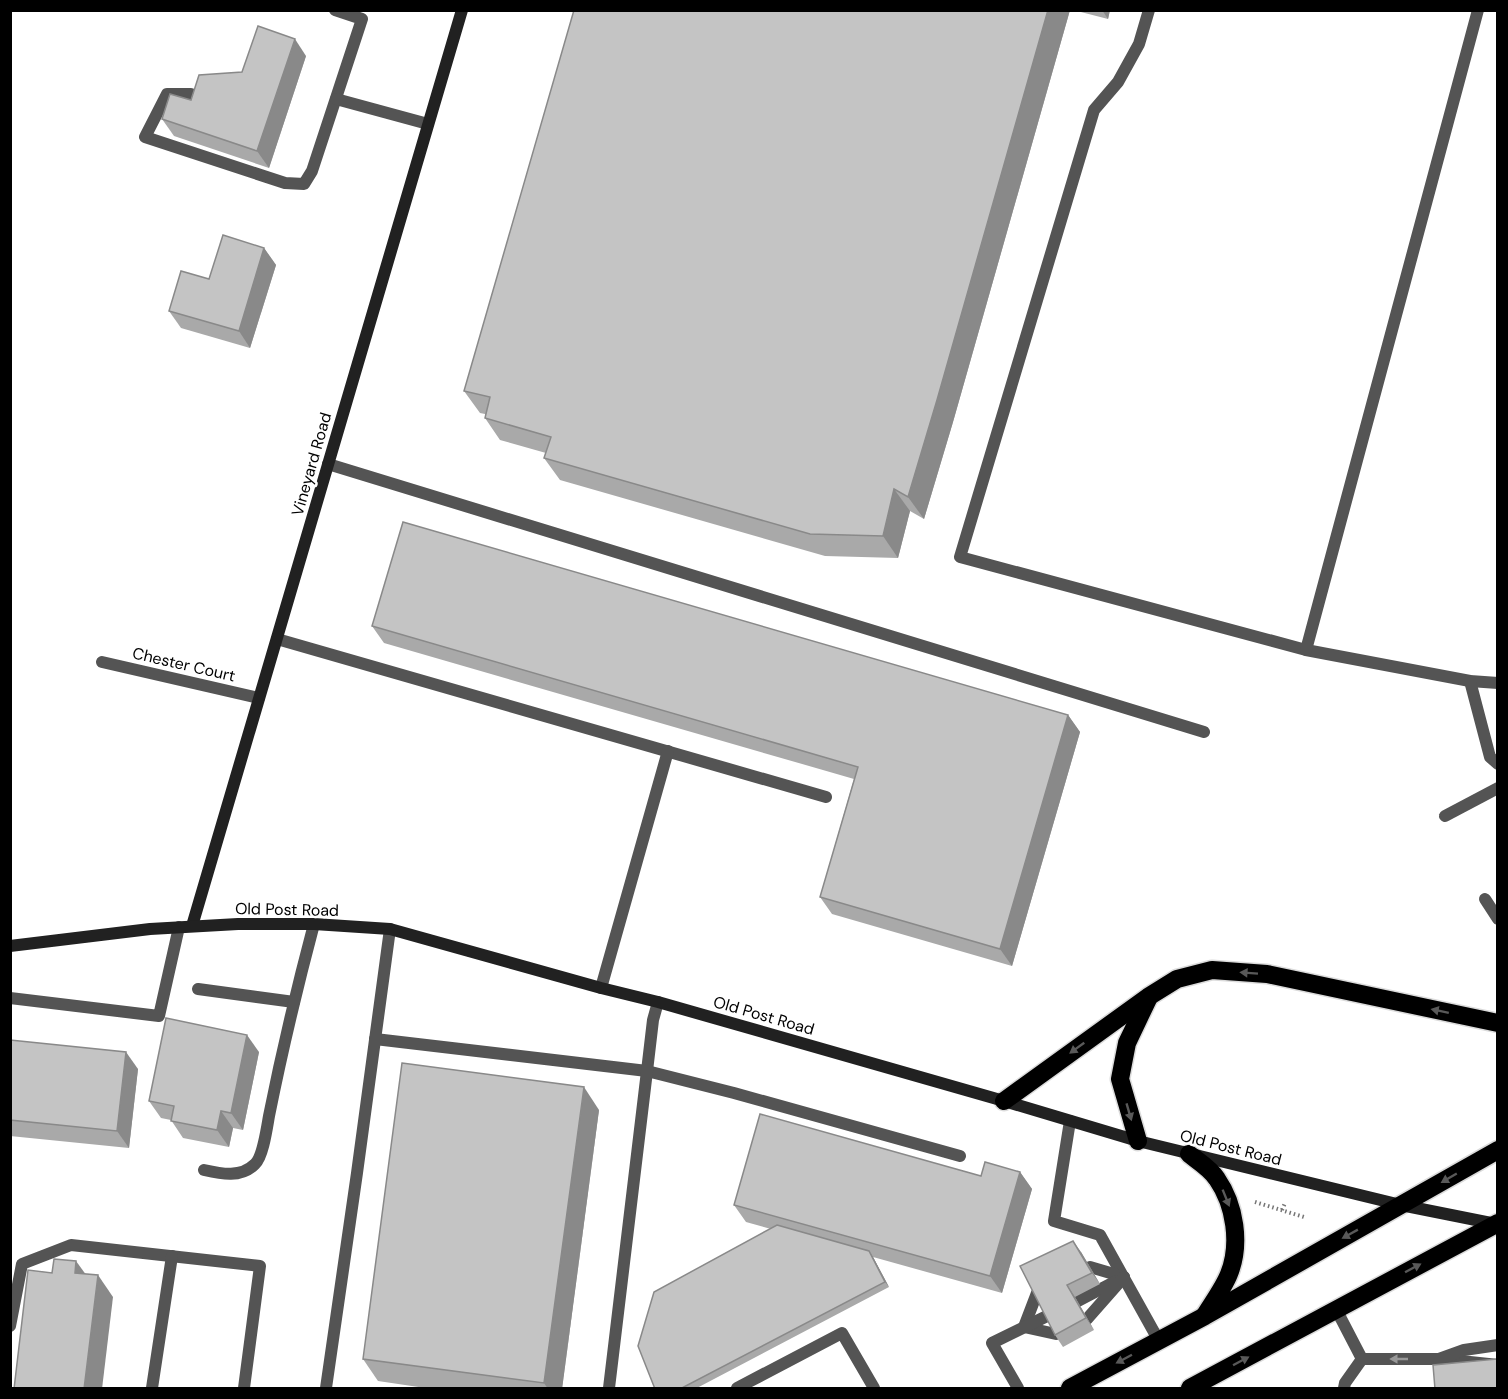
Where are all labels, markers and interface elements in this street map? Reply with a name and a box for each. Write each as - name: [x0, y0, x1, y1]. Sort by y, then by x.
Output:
- street label: Vineyard Road: [287, 410, 336, 518]
- street label: Chester Court: [130, 642, 237, 687]
- street label: Old Post Road: [235, 898, 339, 921]
- one-way arrow: [1240, 968, 1259, 977]
- street label: Old Post Road: [711, 991, 817, 1040]
- one-way arrow: [1431, 1006, 1450, 1015]
- one-way arrow: [1070, 1042, 1086, 1054]
- one-way arrow: [1125, 1103, 1134, 1121]
- street label: Old Post Road: [1178, 1125, 1284, 1170]
- one-way arrow: [1441, 1172, 1457, 1183]
- one-way arrow: [1221, 1189, 1231, 1207]
- one-way arrow: [1341, 1229, 1358, 1239]
- one-way arrow: [1404, 1263, 1421, 1273]
- one-way arrow: [1116, 1354, 1133, 1364]
- one-way arrow: [1389, 1354, 1408, 1364]
- one-way arrow: [1233, 1356, 1250, 1366]

